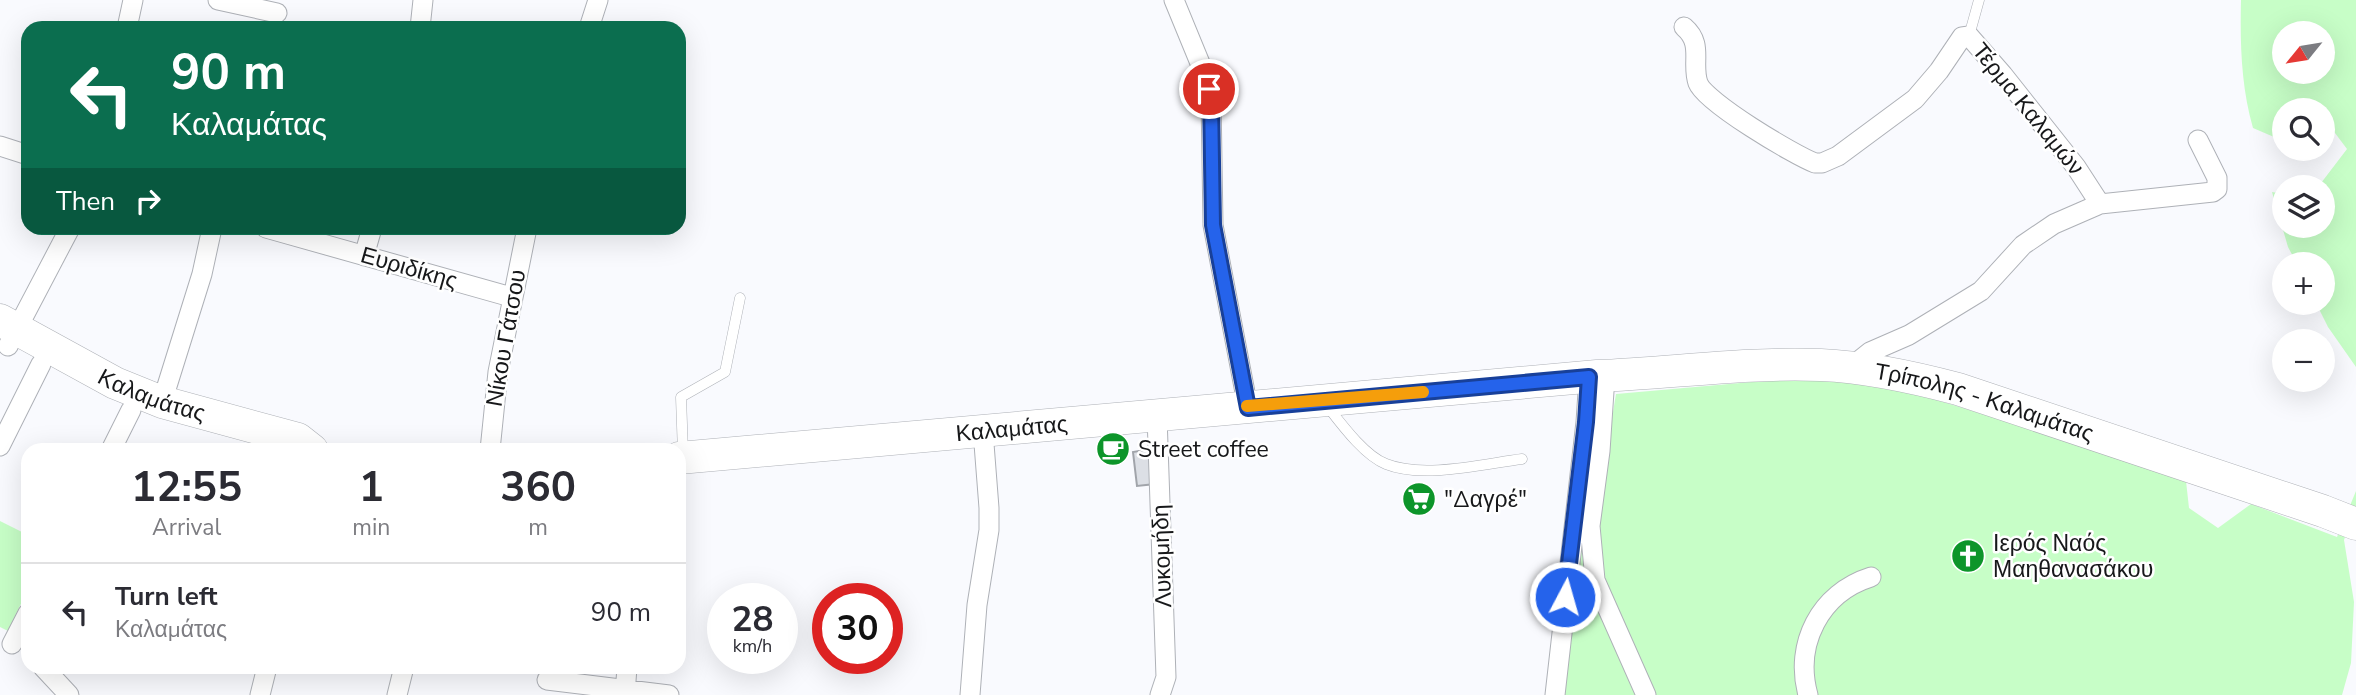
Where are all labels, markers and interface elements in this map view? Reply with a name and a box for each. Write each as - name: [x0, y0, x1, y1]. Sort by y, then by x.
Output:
- north arrow: [2272, 21, 2334, 84]
- map controls: [2272, 21, 2335, 392]
- street label: Τέρμα Καλαμών: [1965, 36, 2091, 182]
- text: 90 m: [171, 39, 286, 106]
- icon: left: [56, 49, 147, 140]
- pin: [1179, 59, 1239, 119]
- icon: arrive: [1190, 70, 1228, 108]
- button: search: [2272, 98, 2335, 161]
- text: Καλαμάτας: [171, 103, 327, 146]
- button: layers: [2272, 175, 2335, 238]
- icon: right: [129, 182, 167, 220]
- text: Then: [56, 184, 115, 219]
- street label: Ευριδίκης: [357, 239, 461, 297]
- button: +: [2272, 252, 2335, 315]
- street label: Νίκου Γάτσου: [479, 267, 533, 409]
- button: −: [2272, 329, 2335, 392]
- street label: Τρίπολης - Καλαμάτας: [1872, 355, 2098, 449]
- street label: Καλαμάτας: [92, 361, 209, 429]
- street label: Καλαμάτας: [954, 408, 1069, 449]
- cafe icon: Street coffee: [1094, 430, 1132, 468]
- place label: Street coffee: [1138, 434, 1269, 465]
- text: 12:55: [131, 459, 242, 516]
- text: 1: [359, 459, 384, 516]
- text: 360: [500, 459, 576, 516]
- supermarket icon: "Δαγρέ": [1400, 480, 1438, 518]
- place label: "Δαγρέ": [1444, 484, 1527, 515]
- street label: Λυκομήδη: [1145, 504, 1179, 608]
- text: Arrival: [152, 512, 221, 543]
- text: min: [352, 512, 390, 543]
- text: m: [528, 512, 548, 543]
- place label: Ιερός Ναός Μαηθανασάκου: [1993, 528, 2153, 585]
- church icon: Ιερός Ναός Μαηθανασάκου: [1949, 537, 1987, 575]
- position arrow: [1528, 560, 1602, 634]
- text: Turn left: [115, 579, 218, 614]
- speed limit sign: 30: [812, 583, 903, 674]
- icon: left: [56, 593, 94, 631]
- text: 90 m: [591, 595, 651, 630]
- text: 28: [731, 596, 774, 643]
- text: Καλαμάτας: [115, 614, 227, 645]
- text: km/h: [733, 634, 772, 658]

